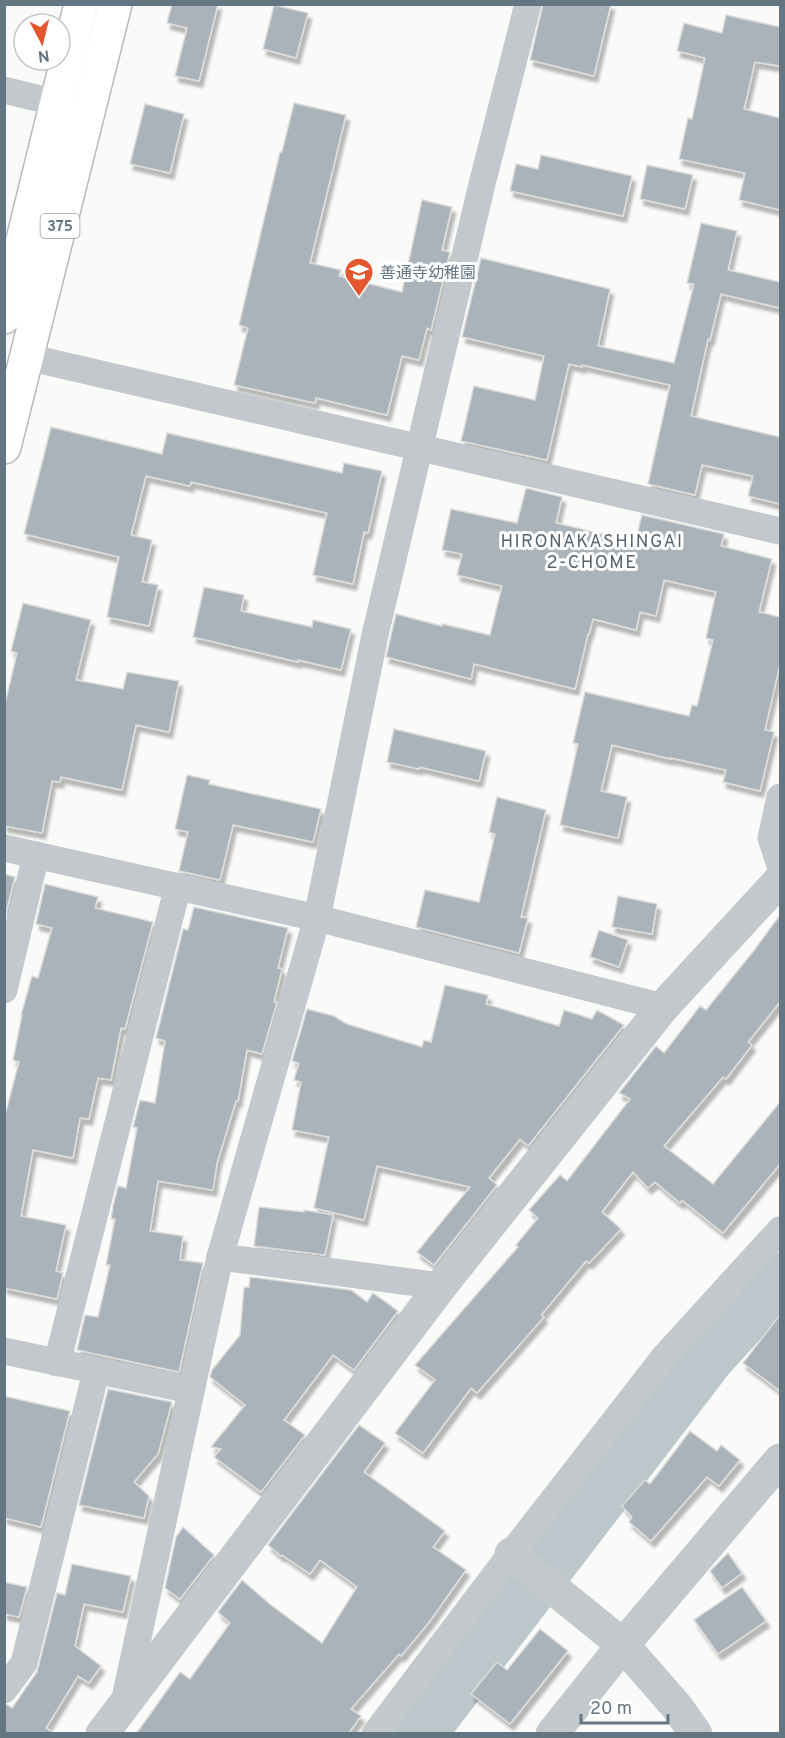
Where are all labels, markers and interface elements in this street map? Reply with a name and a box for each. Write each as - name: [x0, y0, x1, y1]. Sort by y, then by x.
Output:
- north arrow: [12, 12, 72, 72]
- text: N: [37, 44, 51, 66]
- road number: 375: [40, 214, 80, 238]
- school or university icon: 善通寺幼稚園: [343, 256, 375, 298]
- place label: 善通寺幼稚園: [380, 264, 476, 284]
- district label: HIRONAKASHINGAI 2-CHOME: [500, 531, 684, 575]
- scale bar: [581, 1687, 668, 1725]
- text: 20 m: [590, 1698, 632, 1721]

